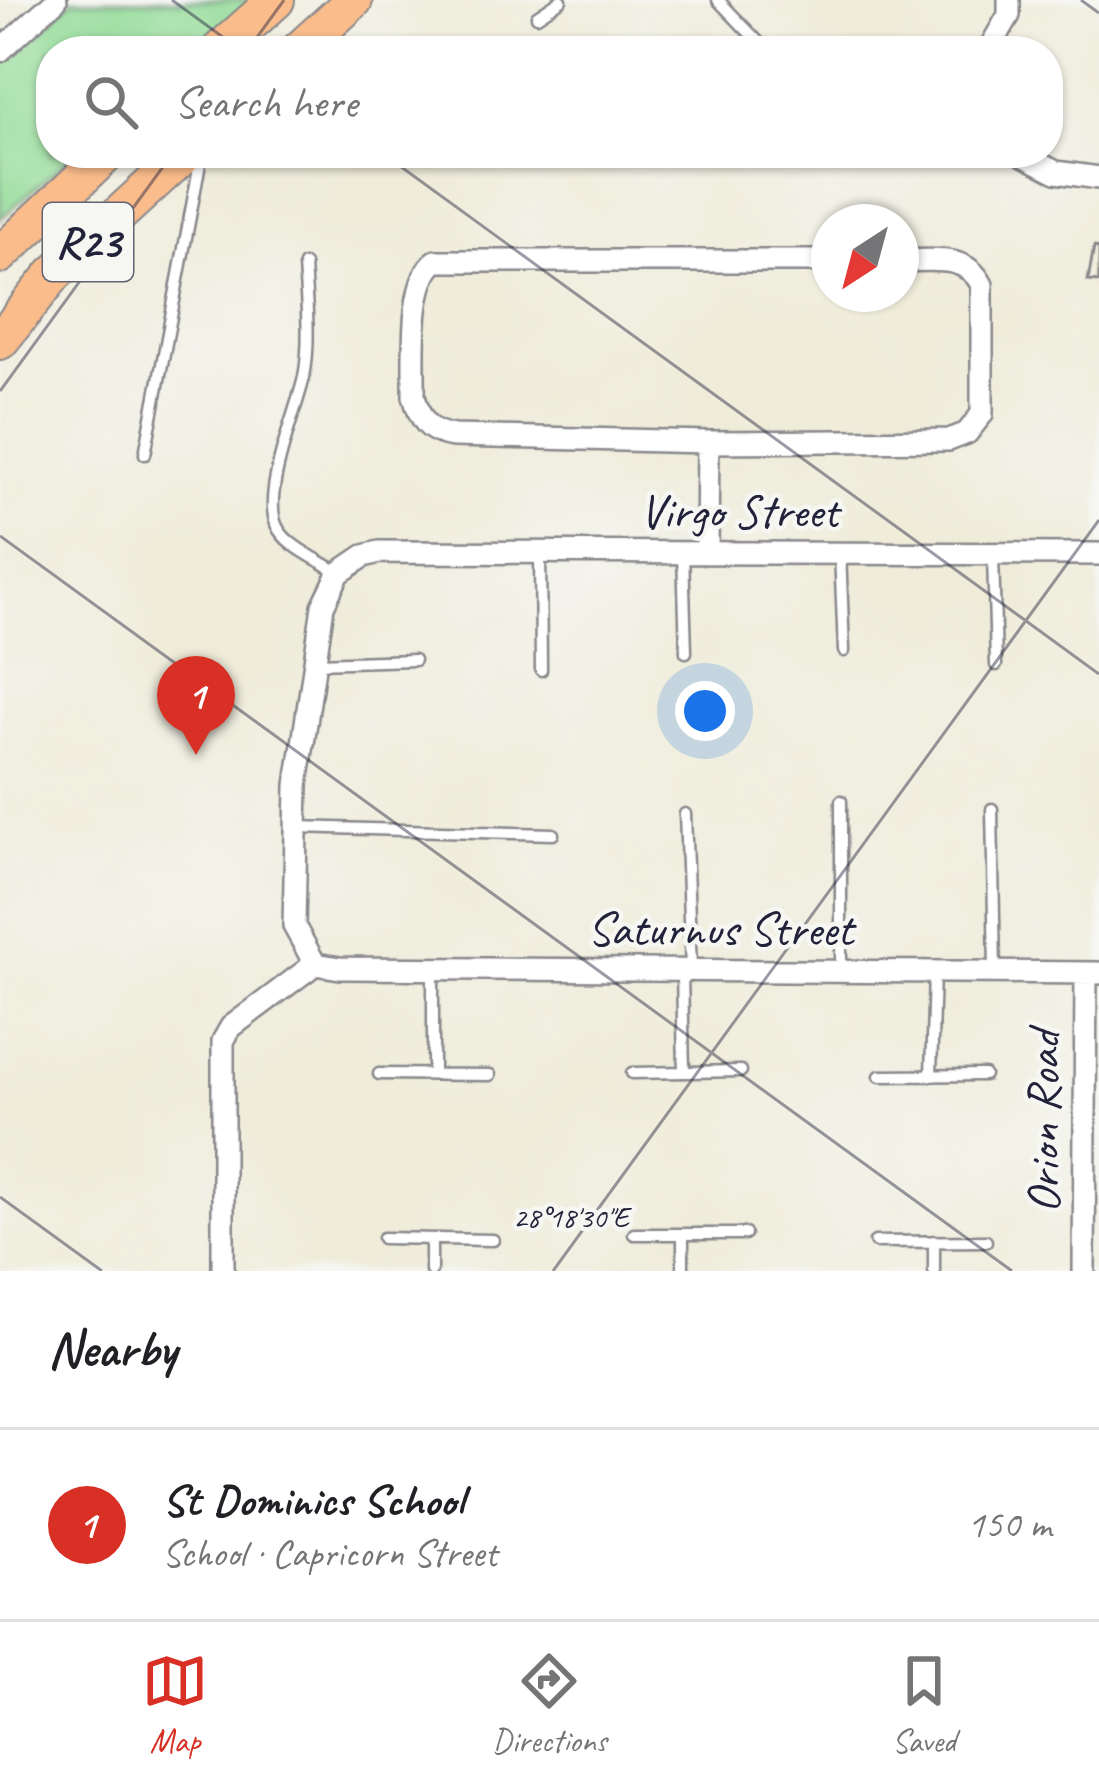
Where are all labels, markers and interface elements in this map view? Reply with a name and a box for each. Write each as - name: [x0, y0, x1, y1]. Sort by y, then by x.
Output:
- search box: [36, 36, 1063, 168]
- icon: search: [78, 69, 144, 135]
- text: Search here: [174, 74, 357, 131]
- road number: R23: [43, 203, 133, 281]
- north arrow: [811, 204, 919, 312]
- street label: Virgo Street: [640, 481, 843, 541]
- pin: 1: [157, 656, 235, 755]
- your location: [675, 681, 735, 741]
- street label: Saturnus Street: [587, 899, 857, 959]
- street label: Orion Road: [1013, 1025, 1073, 1213]
- text: 28°18'30"E: [513, 1198, 633, 1236]
- text: Nearby: [48, 1317, 176, 1381]
- text: St Dominics School: [162, 1472, 464, 1529]
- text: 1: [78, 1500, 96, 1549]
- text: 150 m: [967, 1500, 1051, 1549]
- text: School · Capricorn Street: [162, 1529, 497, 1578]
- tab: Map: [142, 1648, 208, 1762]
- tab: Directions: [492, 1648, 607, 1762]
- tab: Saved: [891, 1648, 957, 1762]

